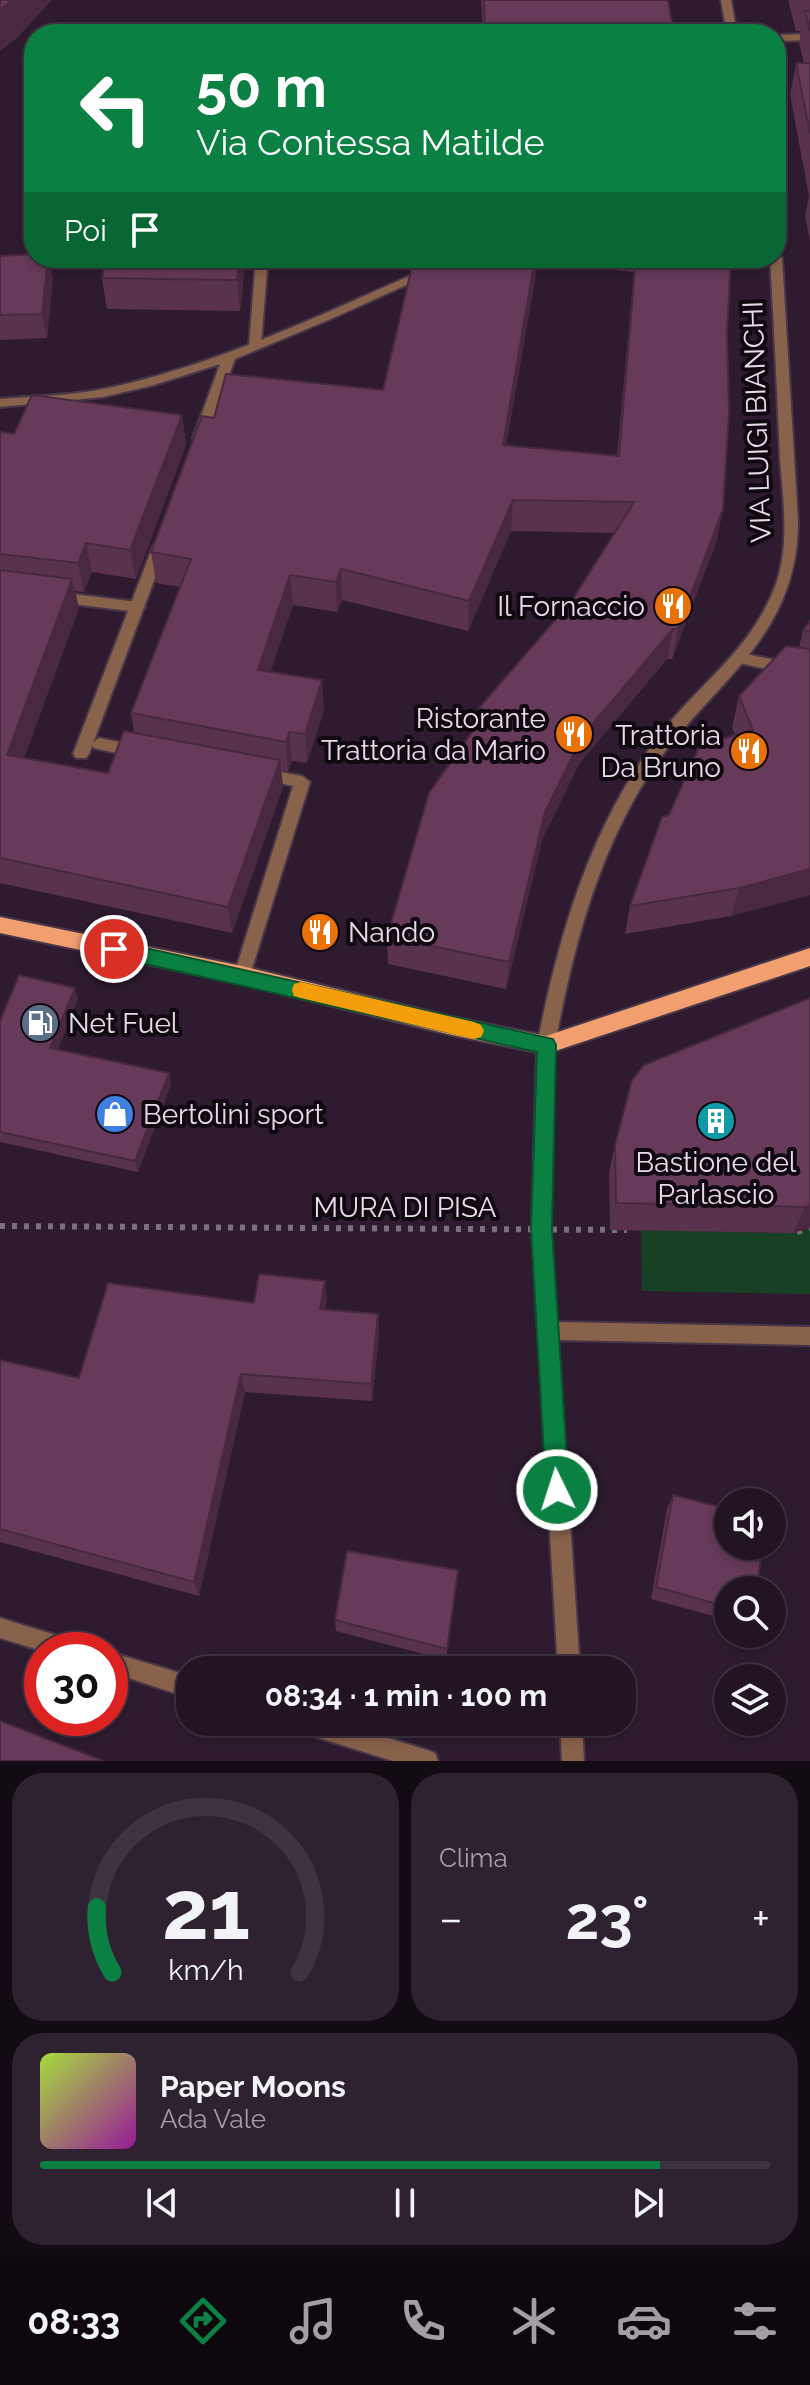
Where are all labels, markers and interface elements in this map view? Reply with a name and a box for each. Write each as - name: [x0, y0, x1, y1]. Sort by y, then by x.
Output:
- text: 50 m: [196, 54, 327, 120]
- icon: left: [64, 56, 168, 160]
- text: Via Contessa Matilde: [196, 121, 545, 163]
- icon: arrive: [123, 208, 167, 252]
- text: Poi: [64, 213, 107, 248]
- street label: VIA LUIGI BIANCHI: [736, 301, 778, 543]
- restaurant icon: Il Fornaccio: [652, 585, 694, 627]
- place label: Il Fornaccio: [497, 590, 645, 623]
- place label: Ristorante Trattoria da Mario: [321, 702, 546, 767]
- restaurant icon: Ristorante Trattoria da Mario: [553, 713, 595, 755]
- place label: Trattoria Da Bruno: [601, 719, 721, 784]
- restaurant icon: Trattoria Da Bruno: [728, 730, 770, 772]
- restaurant icon: Nando: [299, 911, 341, 953]
- pin: [80, 915, 148, 983]
- place label: Nando: [348, 916, 435, 949]
- icon: arrive: [92, 927, 136, 971]
- fuel station icon: Net Fuel: [19, 1002, 61, 1044]
- place label: Net Fuel: [68, 1007, 179, 1040]
- shop icon: Bertolini sport: [94, 1093, 136, 1135]
- place label: Bertolini sport: [143, 1098, 324, 1131]
- building icon: Bastione del Parlascio: [695, 1100, 737, 1142]
- place label: Bastione del Parlascio: [636, 1146, 797, 1211]
- street label: MURA DI PISA: [313, 1191, 497, 1224]
- position arrow: [515, 1448, 599, 1532]
- map controls: [714, 1488, 786, 1736]
- button: sound: [714, 1488, 786, 1560]
- button: search: [714, 1576, 786, 1648]
- speed limit sign: 30: [24, 1632, 128, 1736]
- button: layers: [714, 1664, 786, 1736]
- text: 08:34 · 1 min · 100 m: [265, 1678, 547, 1713]
- text: Clima: [439, 1843, 508, 1873]
- text: 21: [161, 1861, 250, 1958]
- text: 23°: [565, 1883, 649, 1953]
- text: −: [439, 1893, 463, 1944]
- text: +: [752, 1893, 770, 1944]
- text: km/h: [168, 1953, 243, 1987]
- text: Paper Moons: [160, 2069, 346, 2104]
- text: Ada Vale: [160, 2104, 266, 2134]
- icon: previous: [140, 2181, 184, 2225]
- icon: pause: [383, 2181, 427, 2225]
- icon: next: [626, 2181, 670, 2225]
- icon: directions: [175, 2293, 231, 2349]
- icon: music: [285, 2293, 341, 2349]
- icon: phone: [395, 2293, 451, 2349]
- icon: climate: [506, 2293, 562, 2349]
- icon: car: [616, 2293, 672, 2349]
- icon: filters: [727, 2293, 783, 2349]
- text: 08:33: [27, 2300, 120, 2342]

